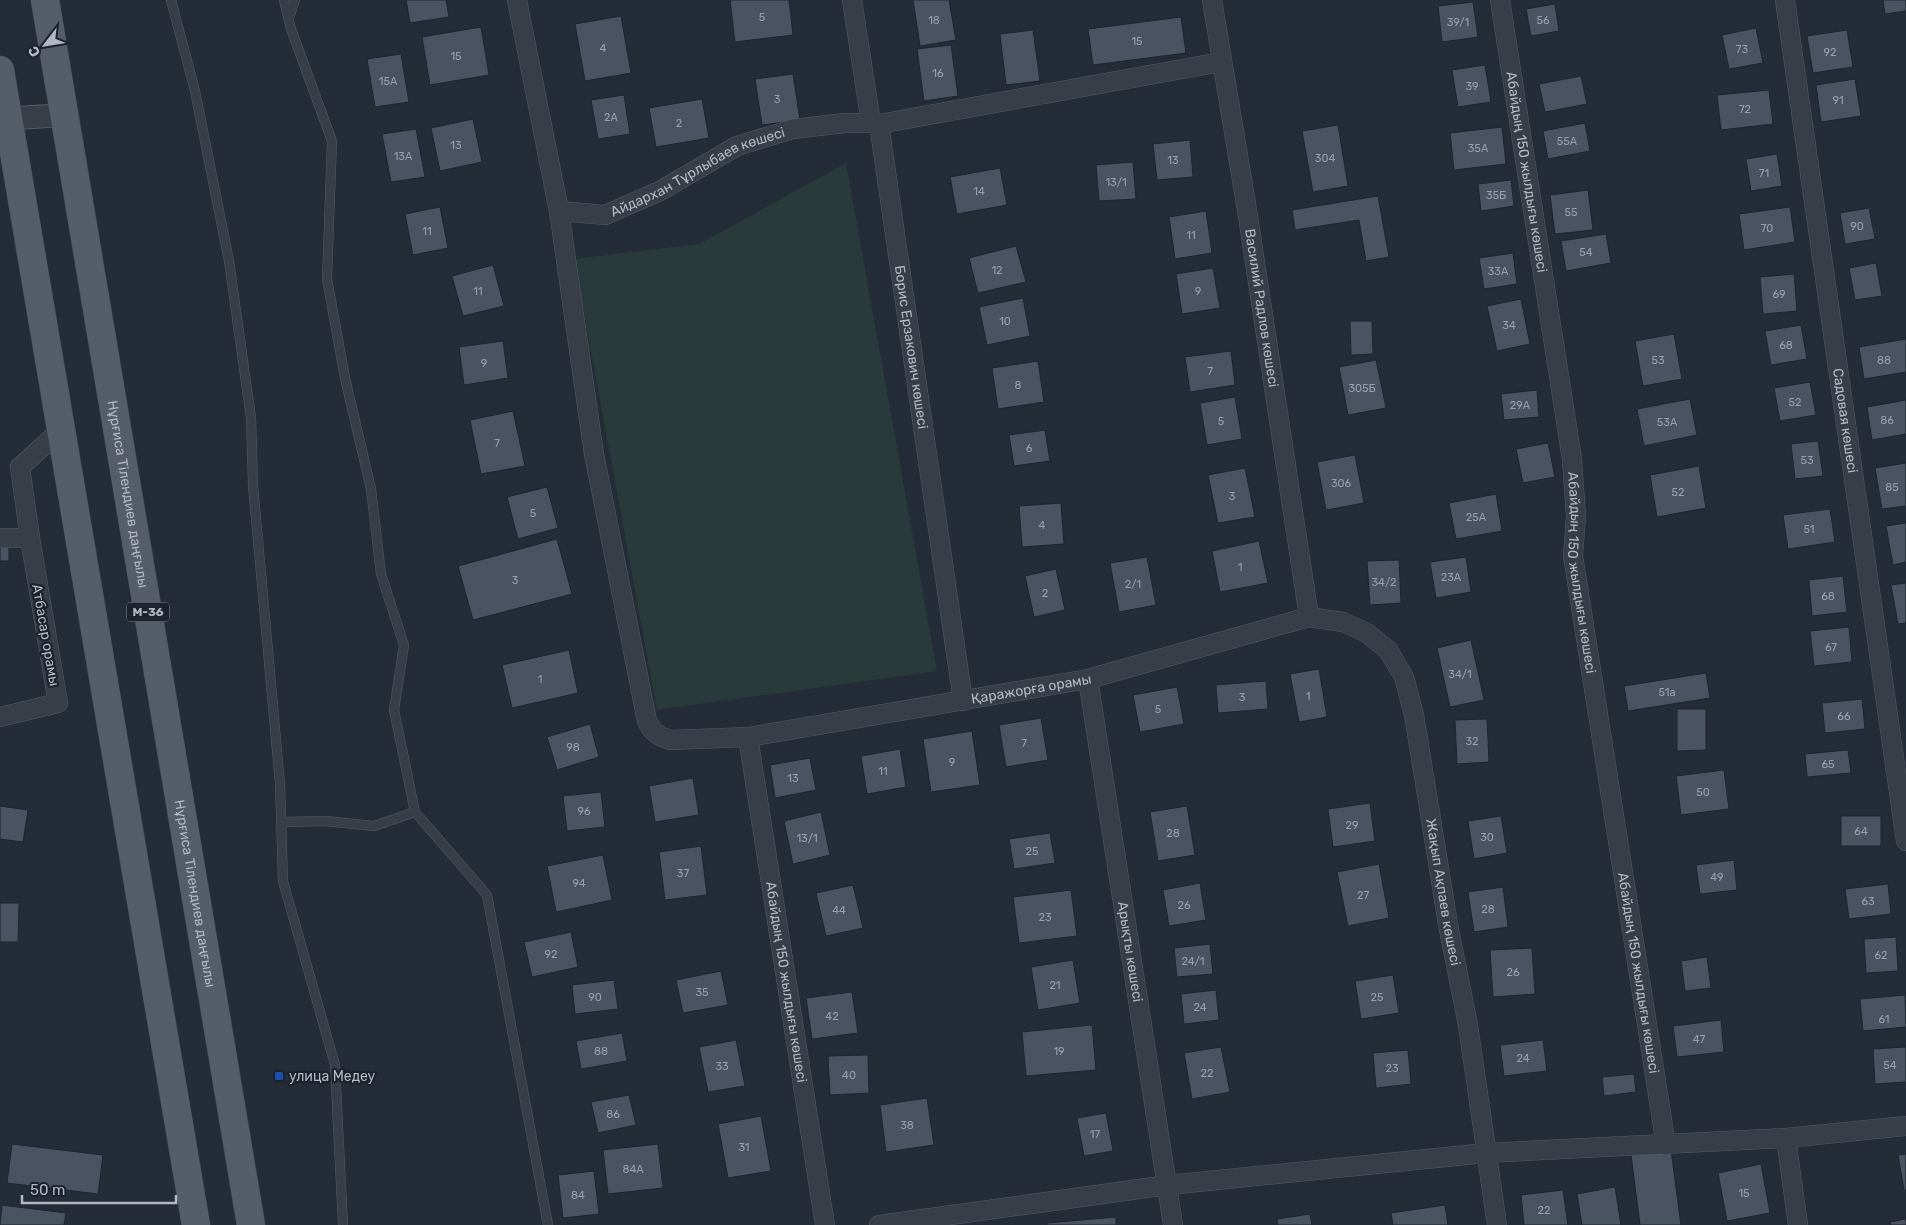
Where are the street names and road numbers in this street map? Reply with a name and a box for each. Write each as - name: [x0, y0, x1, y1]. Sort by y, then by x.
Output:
- street label: Абайдың 150 жылдығы көшесі: [1502, 70, 1551, 274]
- street label: Айдархан Тұрлыбаев көшесі: [608, 124, 787, 221]
- street label: Василий Радлов көшесі: [1241, 228, 1282, 388]
- street label: Борис Ерзакович көшесі: [891, 264, 931, 430]
- street label: Садовая көшесі: [1829, 367, 1861, 474]
- street label: Нұрғиса Тілендиев даңғылы: [103, 399, 152, 589]
- street label: Абайдың 150 жылдығы көшесі: [1564, 471, 1599, 675]
- street label: Атбасар орамы: [28, 583, 63, 687]
- road number: M-36: [127, 602, 169, 622]
- street label: Қаражорға орамы: [970, 671, 1093, 708]
- street label: Нұрғиса Тілендиев даңғылы: [171, 798, 219, 989]
- street label: Жақып Ақпаев көшесі: [1422, 817, 1464, 967]
- street label: Абайдың 150 жылдығы көшесі: [1614, 871, 1663, 1075]
- street label: Абайдың 150 жылдығы көшесі: [762, 880, 810, 1084]
- street label: Арықты көшесі: [1114, 900, 1146, 1003]

